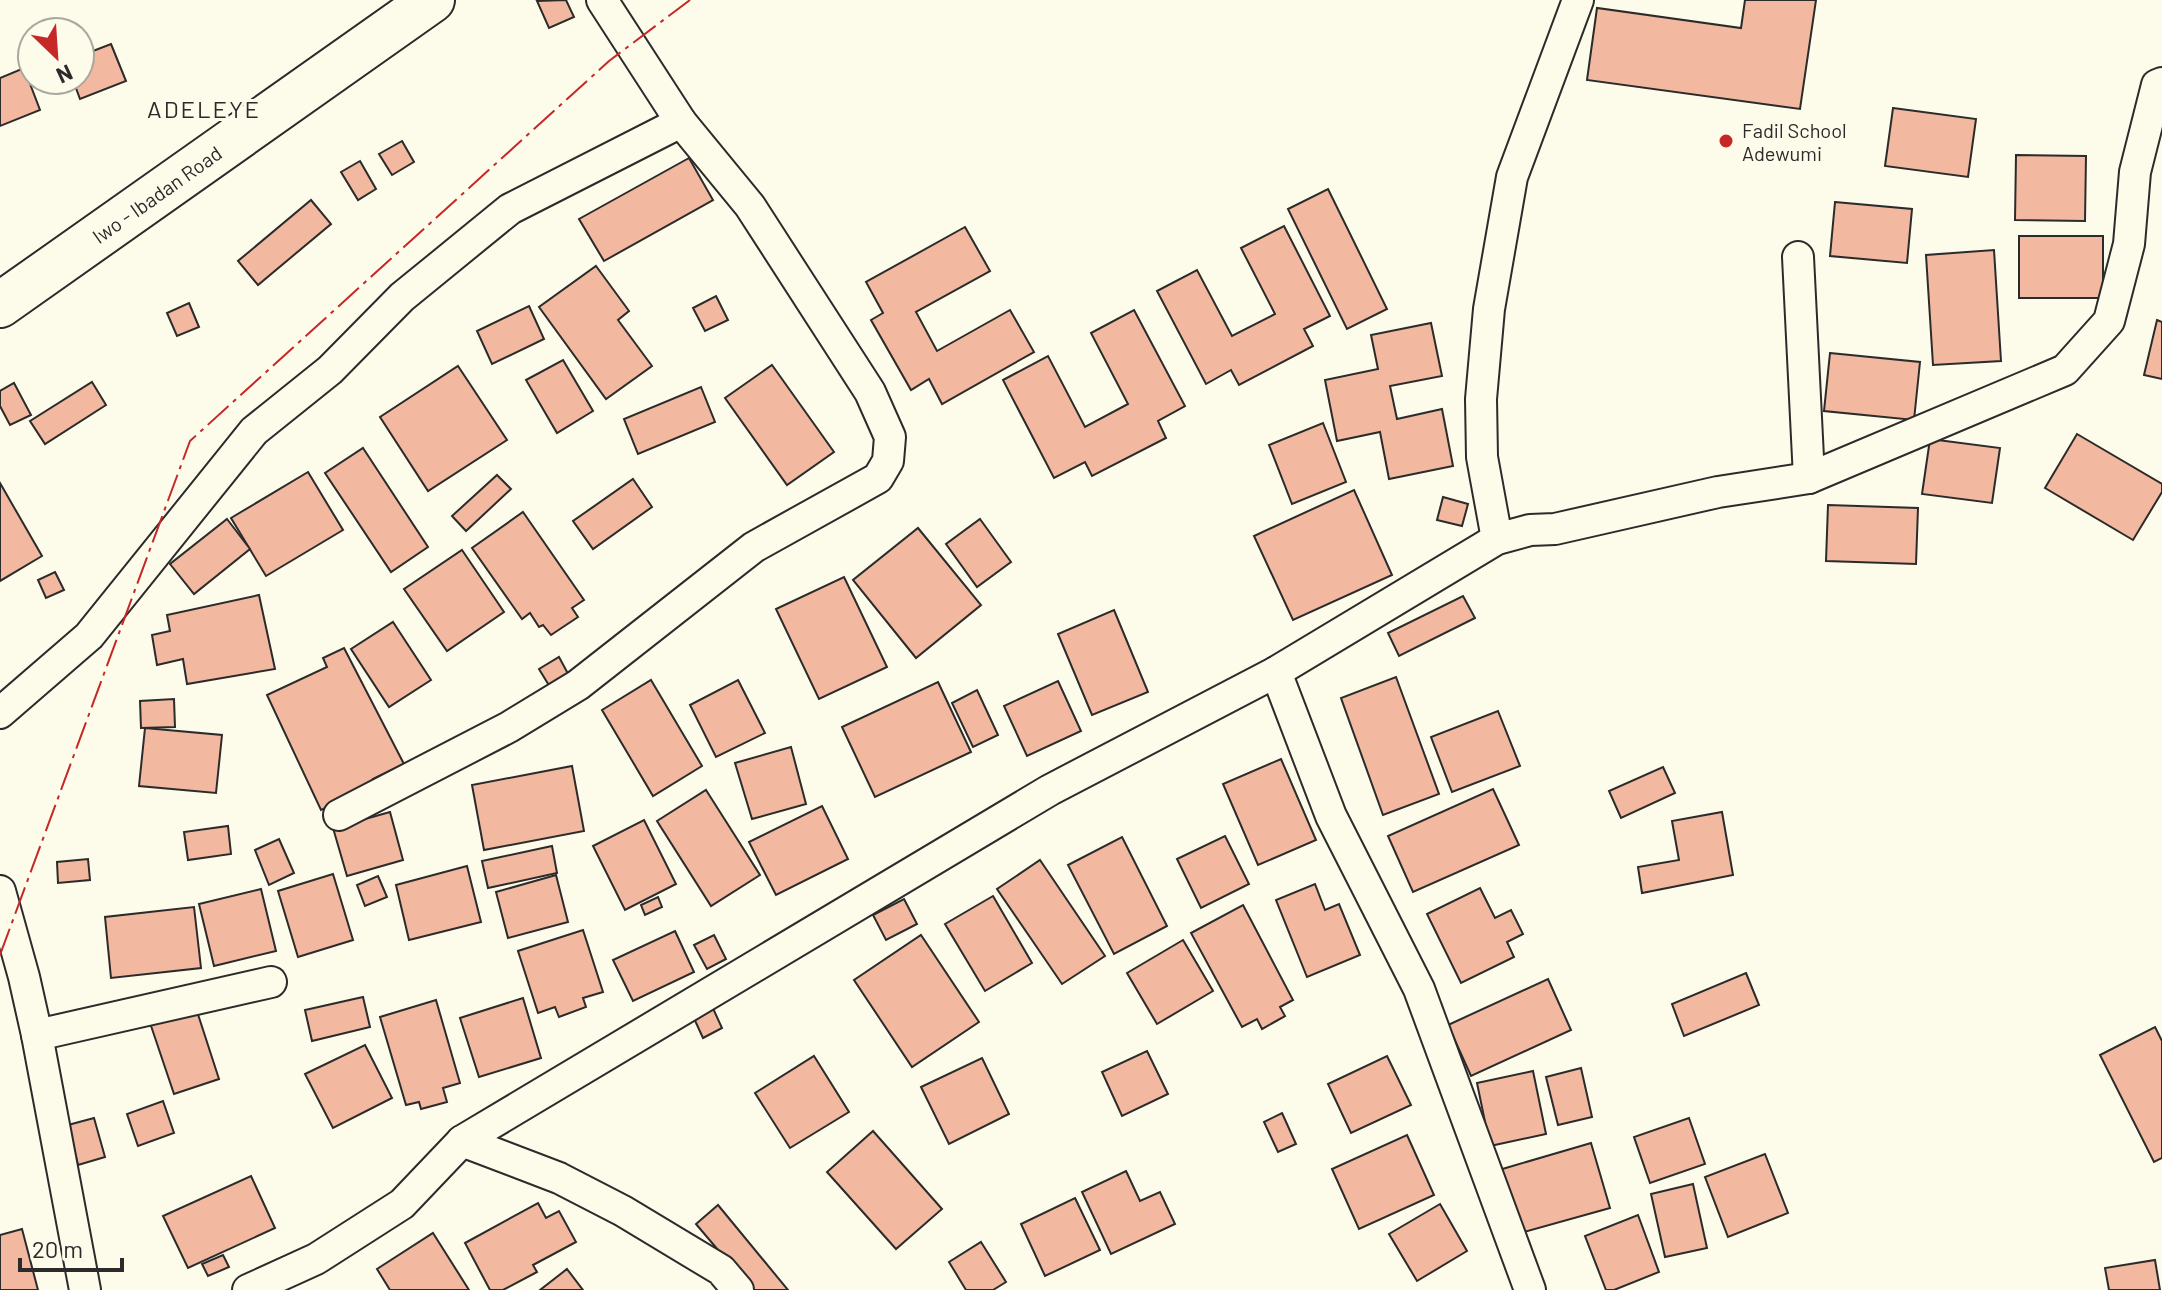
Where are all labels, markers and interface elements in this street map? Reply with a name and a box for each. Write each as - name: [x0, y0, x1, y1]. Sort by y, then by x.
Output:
- north arrow: [16, 16, 96, 96]
- text: N: [53, 60, 77, 90]
- district label: ADELEYE: [147, 94, 261, 123]
- place label: Fadil School Adewumi: [1742, 118, 1847, 165]
- marker: Fadil School Adewumi: [1717, 132, 1735, 150]
- street label: Iwo - Ibadan Road: [88, 140, 226, 248]
- scale bar: [20, 1222, 122, 1272]
- text: 20 m: [32, 1234, 83, 1263]

